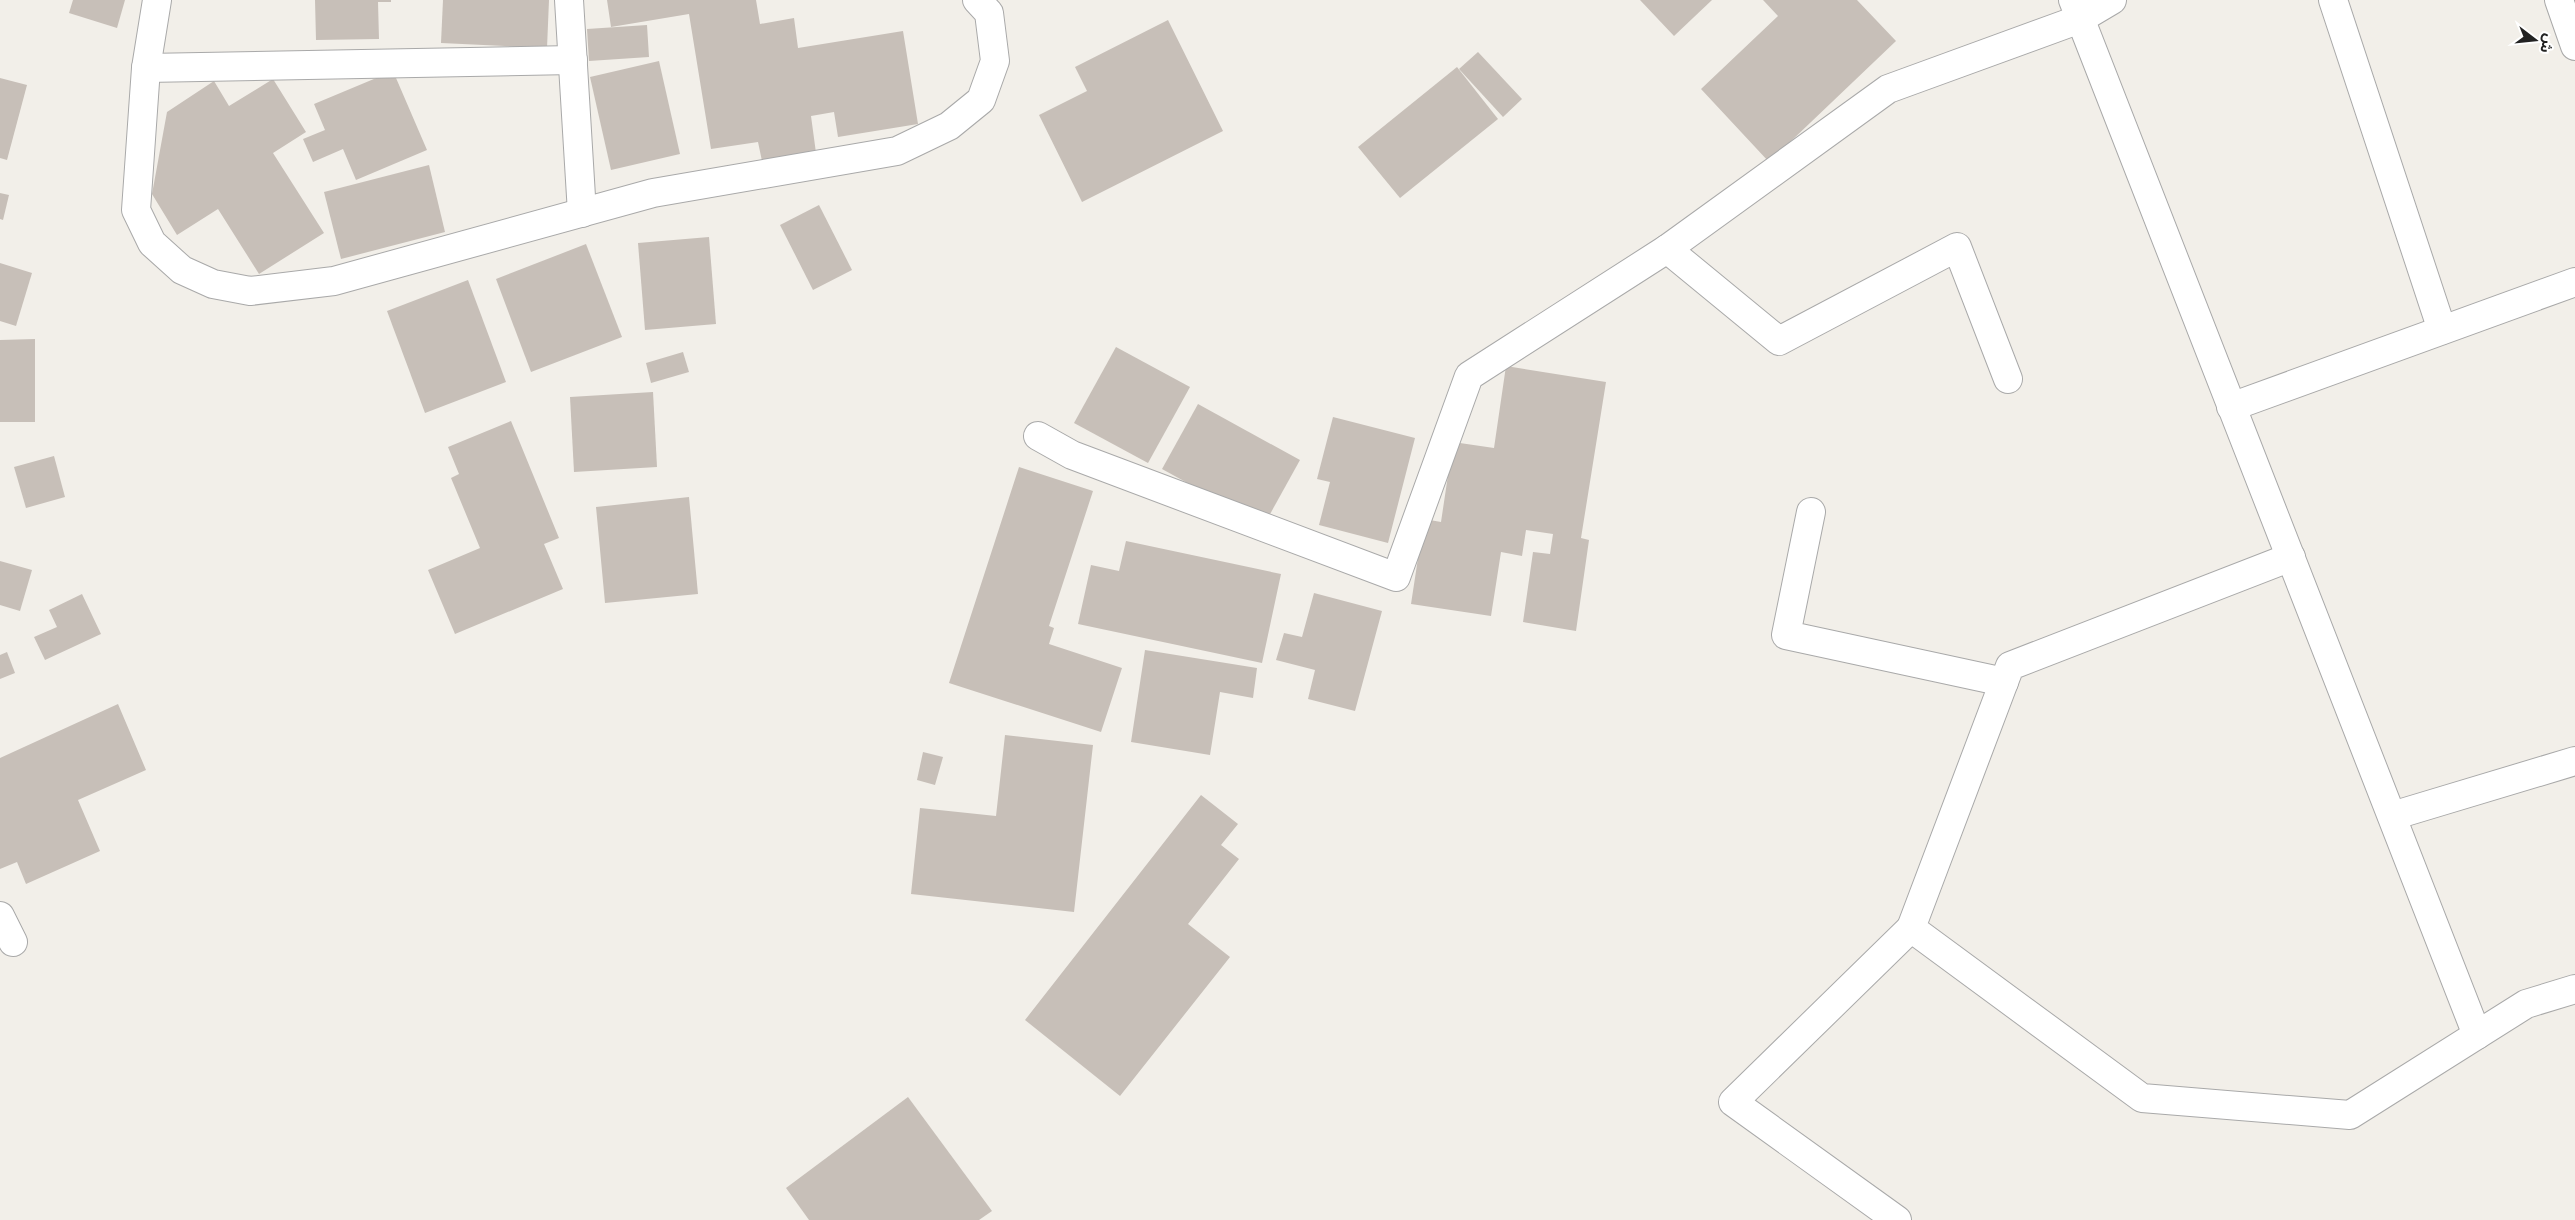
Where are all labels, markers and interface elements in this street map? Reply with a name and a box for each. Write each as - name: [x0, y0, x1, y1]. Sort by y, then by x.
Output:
- north arrow: [2510, 15, 2560, 65]
- text: ش: [2537, 32, 2558, 55]

